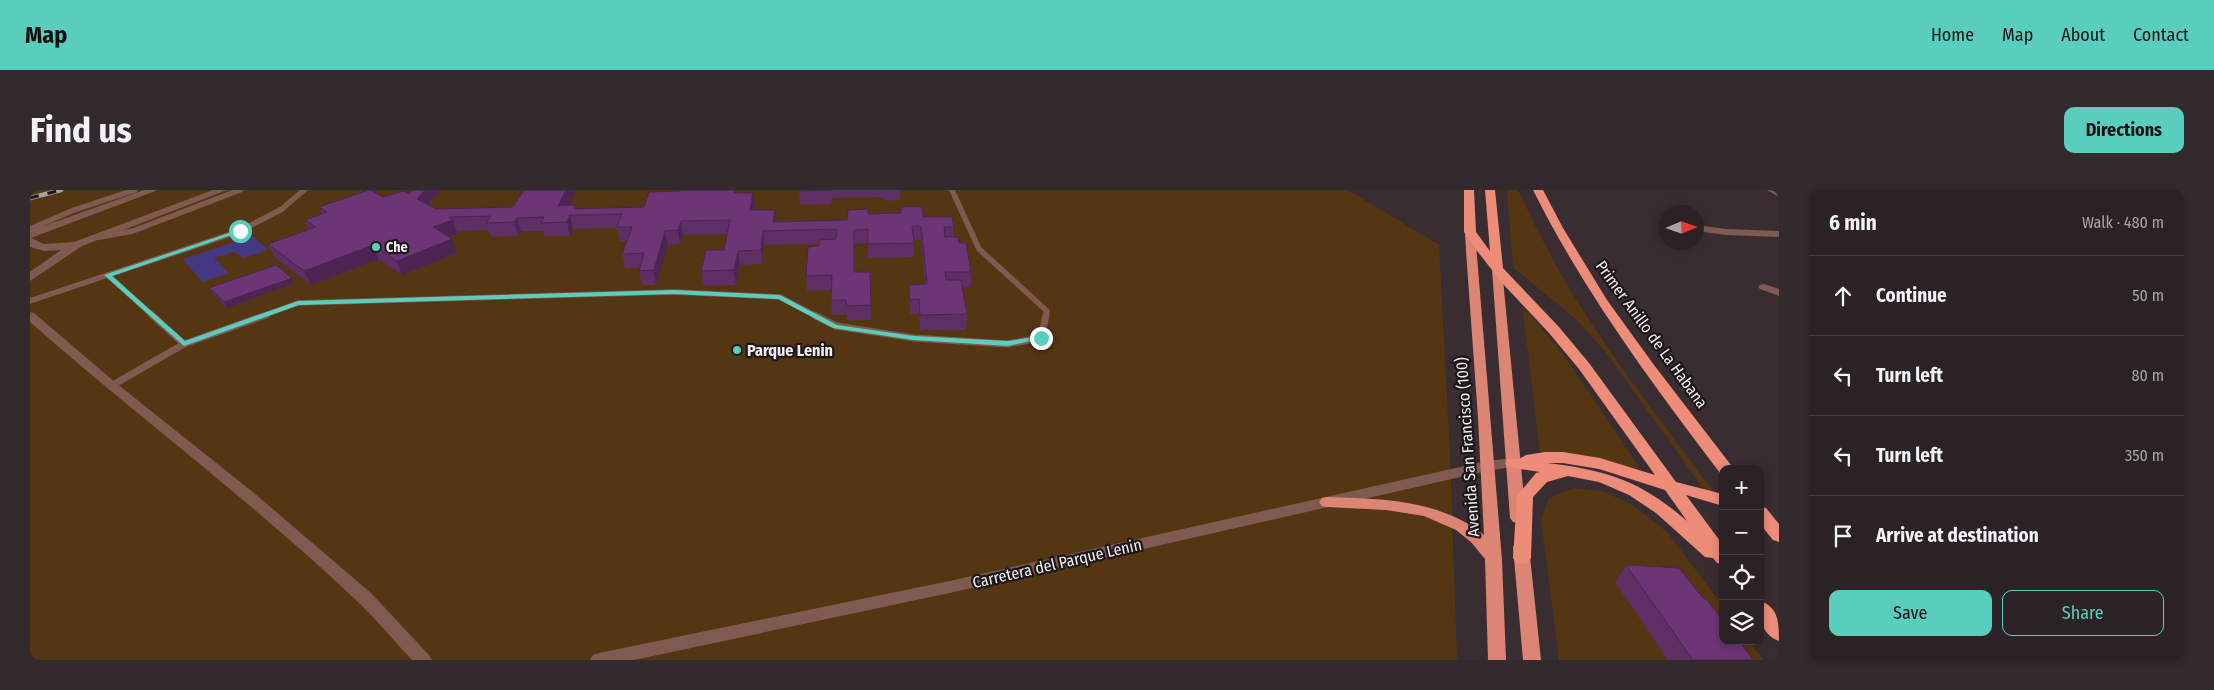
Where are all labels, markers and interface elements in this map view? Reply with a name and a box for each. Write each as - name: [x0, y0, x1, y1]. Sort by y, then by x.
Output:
- text: Map: [25, 21, 67, 49]
- text: Home: [1931, 24, 1974, 46]
- text: Map: [2002, 24, 2033, 46]
- text: About: [2061, 24, 2105, 46]
- text: Contact: [2133, 24, 2189, 46]
- button: Directions: [2064, 107, 2184, 153]
- text: Find us: [30, 109, 132, 151]
- north arrow: [1659, 205, 1704, 250]
- text: 6 min: [1829, 210, 1877, 236]
- text: Walk · 480 m: [2082, 213, 2164, 232]
- route start: [229, 220, 252, 243]
- place label: Che: [386, 239, 408, 256]
- marker: Che: [370, 241, 382, 253]
- street label: Primer Anillo de La Habana: [1592, 257, 1712, 412]
- icon: ahead: [1829, 282, 1857, 310]
- text: Continue: [1876, 284, 1947, 307]
- text: 50 m: [2132, 286, 2164, 305]
- route end: [1030, 327, 1053, 350]
- place label: Parque Lenin: [747, 341, 833, 360]
- marker: Parque Lenin: [731, 344, 743, 356]
- street label: Avenida San Francisco (100): [1452, 356, 1483, 538]
- icon: left: [1829, 362, 1857, 390]
- text: Turn left: [1876, 364, 1943, 387]
- text: 80 m: [2132, 366, 2164, 385]
- icon: left: [1829, 442, 1857, 470]
- text: Turn left: [1876, 444, 1943, 467]
- text: 350 m: [2125, 446, 2164, 465]
- map controls: [1719, 465, 1764, 645]
- button: +: [1719, 465, 1764, 510]
- button: −: [1719, 510, 1764, 555]
- icon: arrive: [1829, 522, 1857, 550]
- text: Arrive at destination: [1876, 524, 2039, 547]
- street label: Carretera del Parque Lenin: [971, 535, 1144, 592]
- button: locate: [1719, 555, 1764, 600]
- button: Save: [1829, 590, 1992, 636]
- button: Share: [2002, 590, 2164, 636]
- button: layers: [1719, 600, 1764, 645]

